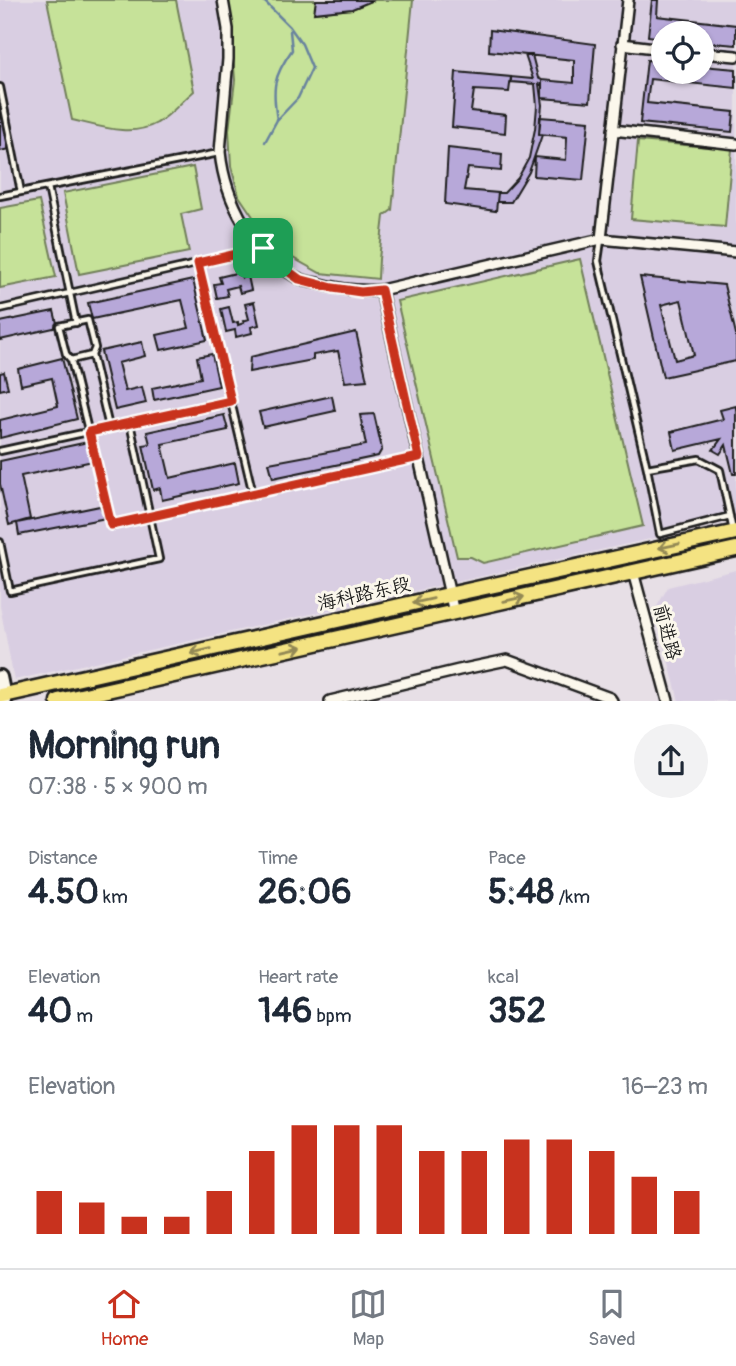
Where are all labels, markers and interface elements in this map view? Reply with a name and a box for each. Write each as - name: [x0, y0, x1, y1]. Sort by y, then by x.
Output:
- map controls: [651, 21, 714, 84]
- button: locate: [651, 21, 714, 84]
- pin: [233, 218, 293, 278]
- icon: arrive: [244, 229, 282, 267]
- one-way arrow: [658, 540, 681, 554]
- street label: 海科路东段: [315, 572, 413, 616]
- one-way arrow: [502, 592, 525, 606]
- one-way arrow: [412, 594, 435, 608]
- street label: 前进路: [648, 601, 686, 663]
- one-way arrow: [280, 642, 303, 655]
- one-way arrow: [190, 644, 213, 658]
- text: Morning run: [28, 722, 220, 770]
- button: share: [634, 724, 708, 798]
- text: 07:38 · 5 × 900 m: [28, 772, 208, 801]
- text: Distance: [28, 846, 97, 870]
- text: Time: [258, 846, 298, 870]
- text: Pace: [488, 846, 526, 870]
- text: 4.50: [28, 870, 99, 914]
- text: 26:06: [258, 870, 352, 914]
- text: 5:48: [488, 870, 554, 914]
- text: km: [99, 885, 128, 909]
- text: /km: [554, 885, 590, 909]
- text: Elevation: [28, 965, 100, 989]
- text: Heart rate: [258, 965, 338, 989]
- text: kcal: [488, 965, 519, 989]
- text: 40: [28, 989, 72, 1033]
- text: 146: [258, 989, 312, 1033]
- text: 352: [488, 989, 546, 1033]
- text: m: [72, 1004, 93, 1028]
- text: bpm: [312, 1004, 352, 1028]
- text: Elevation: [28, 1072, 116, 1101]
- text: 16–23 m: [622, 1072, 708, 1101]
- tab: Home: [100, 1285, 148, 1351]
- tab: Map: [349, 1285, 387, 1351]
- tab: Saved: [588, 1285, 636, 1351]

